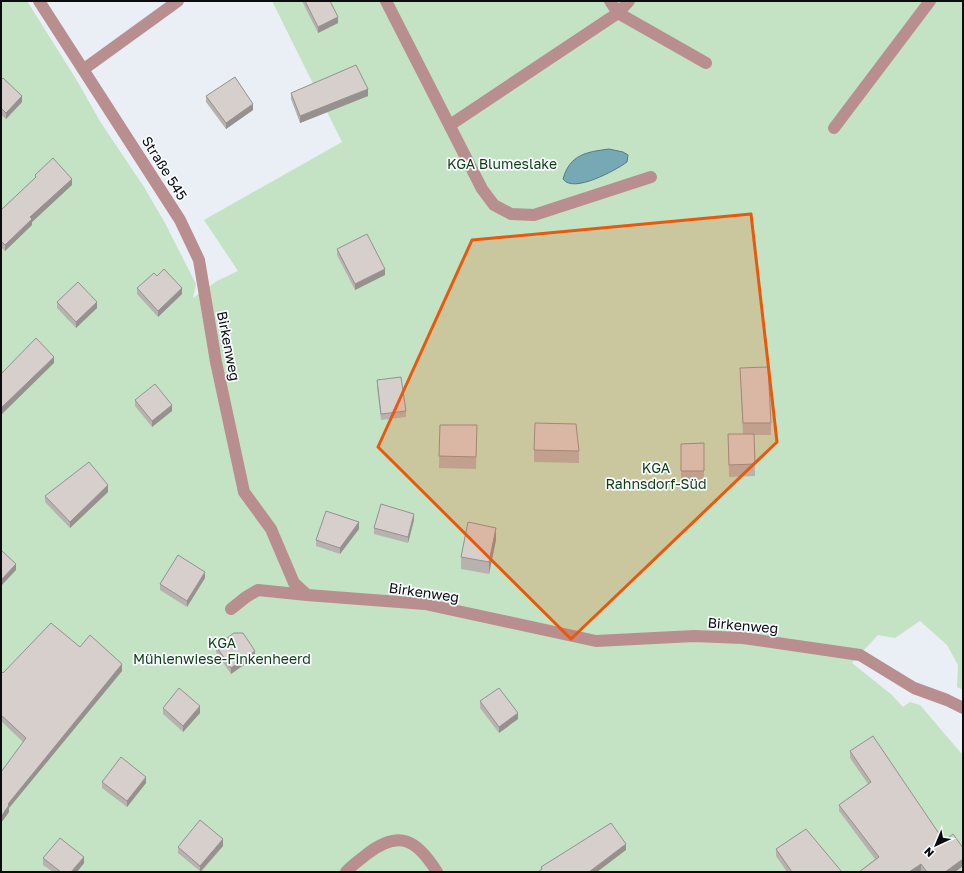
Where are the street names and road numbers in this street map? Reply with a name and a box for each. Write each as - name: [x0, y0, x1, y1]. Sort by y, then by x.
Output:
- street label: Straße 545: [139, 133, 191, 203]
- street label: Birkenweg: [214, 310, 244, 382]
- street label: Birkenweg: [388, 579, 460, 605]
- street label: Birkenweg: [707, 613, 779, 637]

